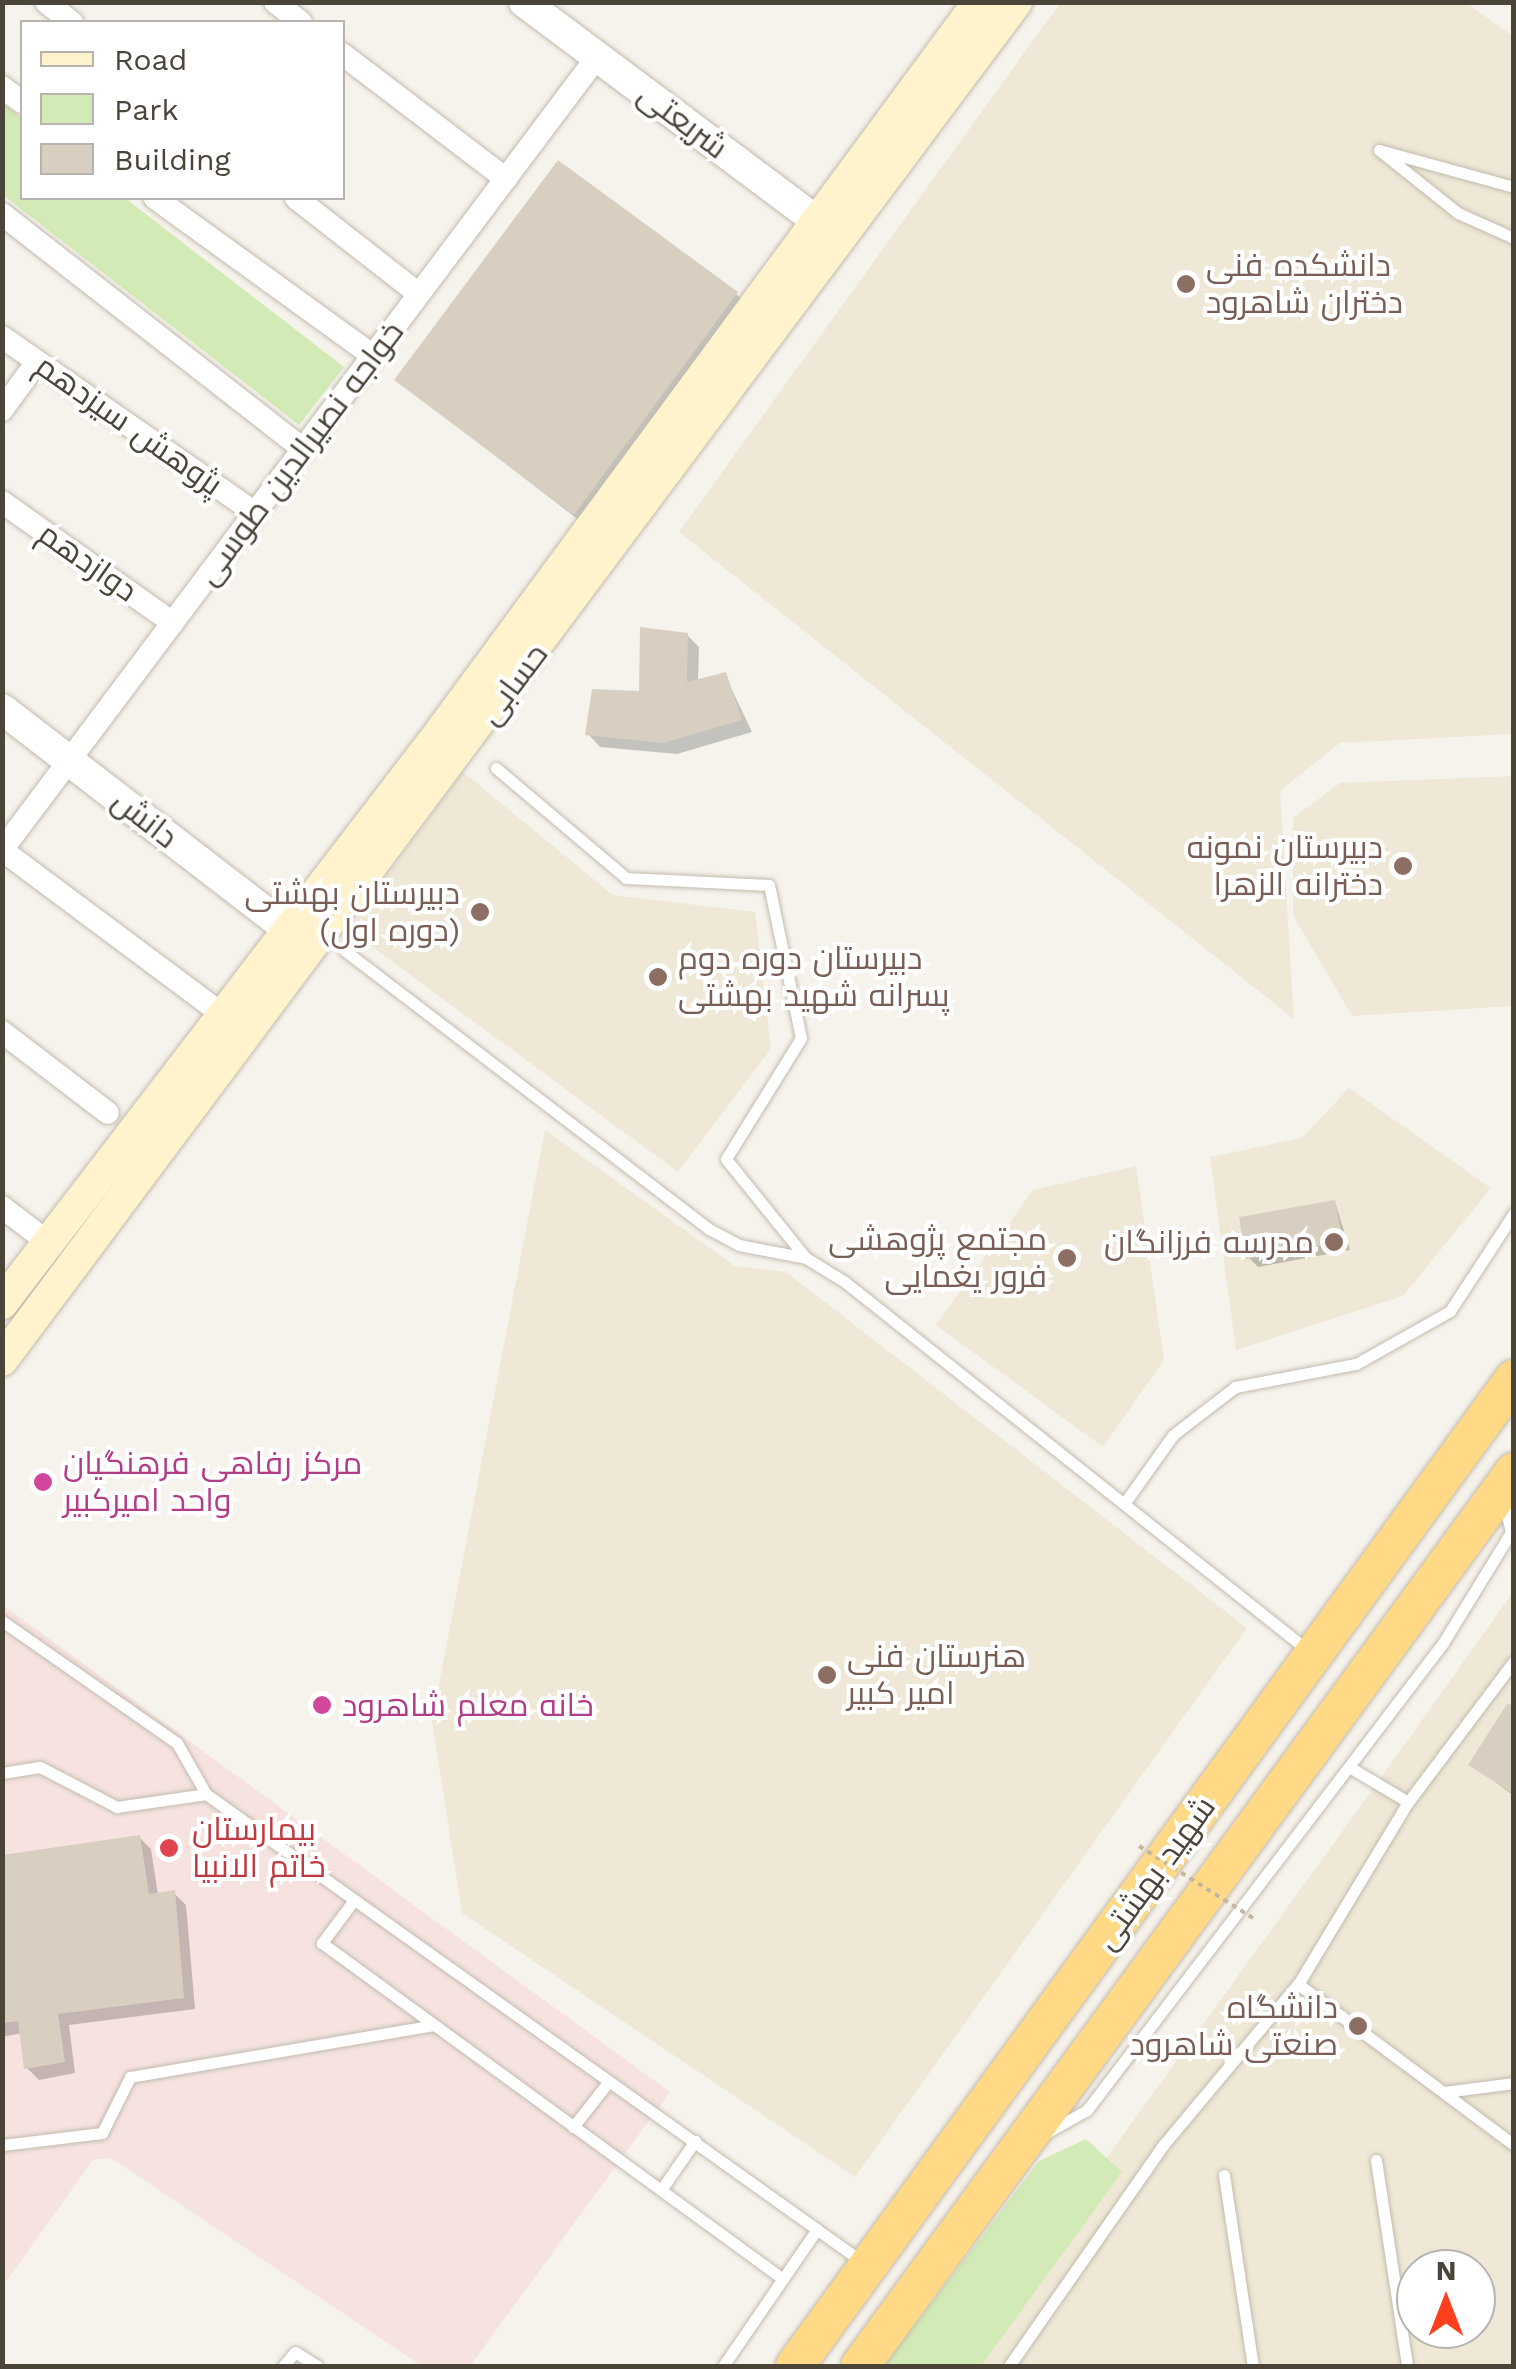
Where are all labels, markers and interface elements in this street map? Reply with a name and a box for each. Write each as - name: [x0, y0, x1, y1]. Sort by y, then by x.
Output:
- legend: [20, 20, 345, 200]
- text: Road: [114, 42, 187, 77]
- street label: شریعتی: [631, 75, 735, 167]
- text: Park: [114, 92, 179, 127]
- text: Building: [114, 142, 231, 177]
- place label: دانشکده فنی دختران شاهرود: [1206, 247, 1403, 322]
- marker: دانشکده فنی دختران شاهرود: [1175, 273, 1197, 295]
- street label: خواجه نصیرالدین طوسی: [188, 314, 412, 592]
- street label: پژوهش سیزدهم: [28, 346, 230, 504]
- street label: دوازدهم: [31, 514, 145, 610]
- street label: حسابی: [470, 636, 556, 732]
- street label: دانش: [105, 782, 185, 856]
- place label: دبیرستان نمونه دخترانه الزهرا: [1187, 829, 1383, 904]
- marker: دبیرستان نمونه دخترانه الزهرا: [1392, 855, 1414, 877]
- place label: دبیرستان بهشتی (دوره اول): [245, 875, 460, 950]
- marker: دبیرستان بهشتی (دوره اول): [469, 901, 491, 923]
- place label: دبیرستان دوره دوم پسرانه شهید بهشتی: [678, 940, 950, 1015]
- marker: دبیرستان دوره دوم پسرانه شهید بهشتی: [647, 966, 669, 988]
- place label: مجتمع پژوهشی فرور یغمایی: [828, 1221, 1047, 1296]
- place label: مدرسه فرزانگان: [1104, 1223, 1314, 1261]
- marker: مدرسه فرزانگان: [1323, 1231, 1345, 1253]
- marker: مجتمع پژوهشی فرور یغمایی: [1056, 1247, 1078, 1269]
- place label: مرکز رفاهی فرهنگیان واحد امیرکبیر: [63, 1445, 362, 1520]
- marker: مرکز رفاهی فرهنگیان واحد امیرکبیر: [32, 1471, 54, 1493]
- place label: هنرستان فنی امیر کبیر: [847, 1638, 1026, 1713]
- marker: هنرستان فنی امیر کبیر: [816, 1664, 838, 1686]
- place label: خانه معلم شاهرود: [342, 1686, 594, 1724]
- marker: خانه معلم شاهرود: [311, 1694, 333, 1716]
- street label: شهید بهشتی: [1087, 1789, 1223, 1957]
- place label: بیمارستان خاتم الانبیا: [192, 1811, 326, 1886]
- marker: بیمارستان خاتم الانبیا: [156, 1835, 182, 1861]
- place label: دانشگاه صنعتی شاهرود: [1130, 1989, 1338, 2064]
- marker: دانشگاه صنعتی شاهرود: [1347, 2015, 1369, 2037]
- north arrow: [1396, 2249, 1496, 2349]
- text: N: [1436, 2254, 1456, 2287]

